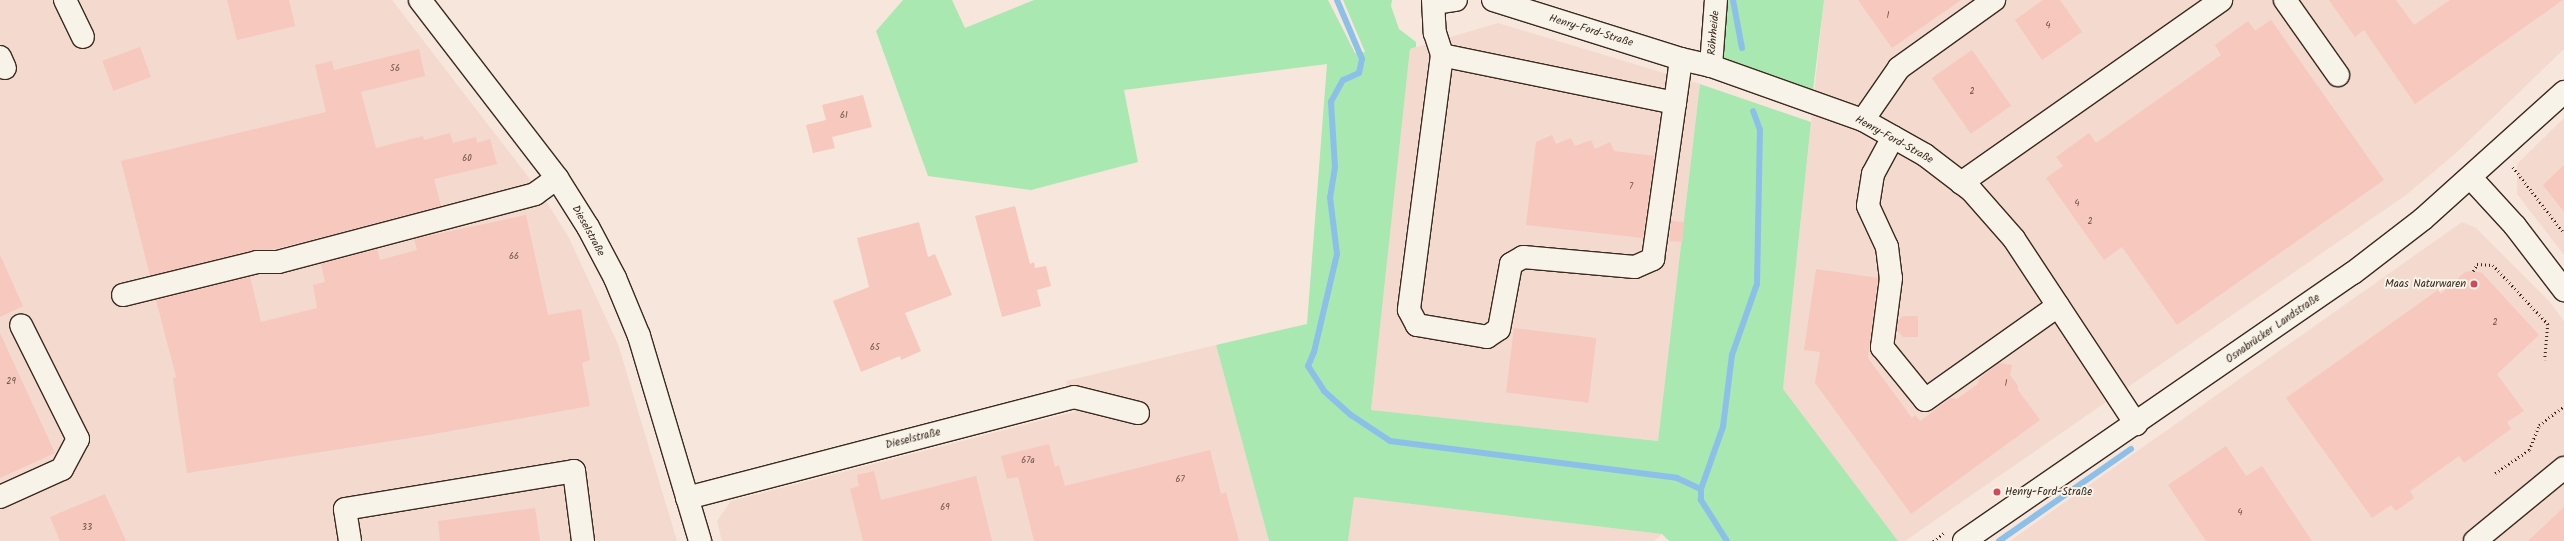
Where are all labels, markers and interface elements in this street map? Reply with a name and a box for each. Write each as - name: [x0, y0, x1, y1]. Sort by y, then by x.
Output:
- street label: Röhrheide: [1705, 10, 1723, 56]
- house number: 1: [1887, 11, 1889, 21]
- street label: Henry-Ford-Straße: [1547, 12, 1635, 50]
- house number: 4: [2046, 21, 2050, 31]
- house number: 56: [390, 64, 400, 74]
- house number: 2: [1969, 87, 1975, 97]
- house number: 61: [840, 111, 848, 121]
- street label: Henry-Ford-Straße: [1853, 113, 1935, 167]
- house number: 60: [462, 154, 472, 164]
- house number: 7: [1629, 182, 1633, 192]
- house number: 4: [2075, 199, 2079, 209]
- street label: Dieselstraße: [569, 203, 607, 259]
- house number: 2: [2087, 217, 2093, 227]
- house number: 66: [509, 252, 519, 262]
- place label: Maas Naturwaren: [2385, 277, 2466, 291]
- marker: Maas Naturwaren: [2469, 279, 2479, 289]
- street label: Osnabrücker Landstraße: [2223, 292, 2323, 366]
- house number: 2: [2492, 318, 2498, 328]
- house number: 65: [870, 343, 880, 353]
- house number: 29: [6, 377, 16, 387]
- house number: 1: [2005, 379, 2007, 389]
- street label: Dieselstraße: [884, 426, 942, 452]
- house number: 67a: [1021, 456, 1035, 466]
- house number: 67: [1175, 475, 1185, 485]
- place label: Henry-Ford-Straße: [2005, 485, 2092, 499]
- marker: Henry-Ford-Straße: [1992, 487, 2002, 497]
- house number: 69: [940, 503, 950, 513]
- house number: 4: [2238, 508, 2242, 518]
- house number: 33: [82, 523, 92, 533]

